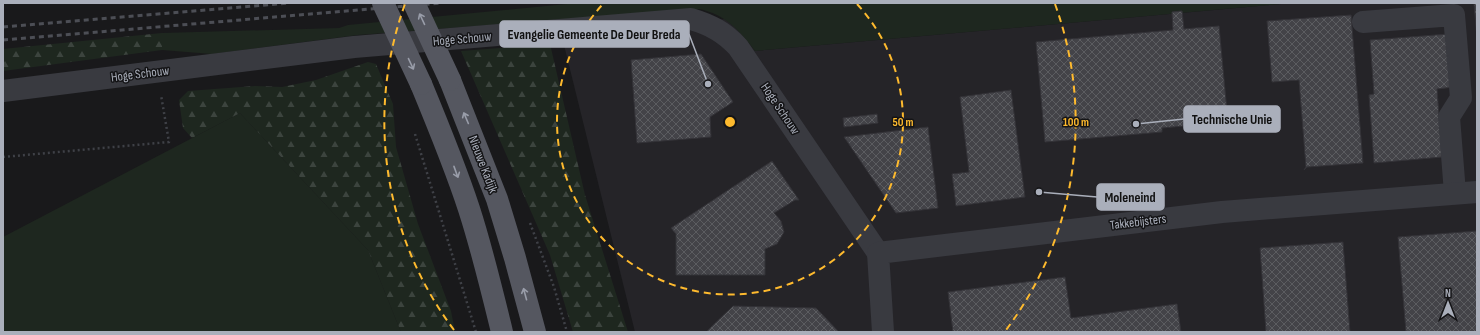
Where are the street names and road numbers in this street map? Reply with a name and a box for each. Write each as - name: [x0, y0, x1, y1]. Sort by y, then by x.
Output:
- street label: Hoge Schouw: [432, 28, 493, 50]
- street label: Hoge Schouw: [110, 62, 171, 86]
- street label: Hoge Schouw: [757, 80, 804, 138]
- street label: Nieuwe Kadijk: [465, 133, 501, 195]
- street label: Takkebijsters: [1109, 211, 1167, 233]

